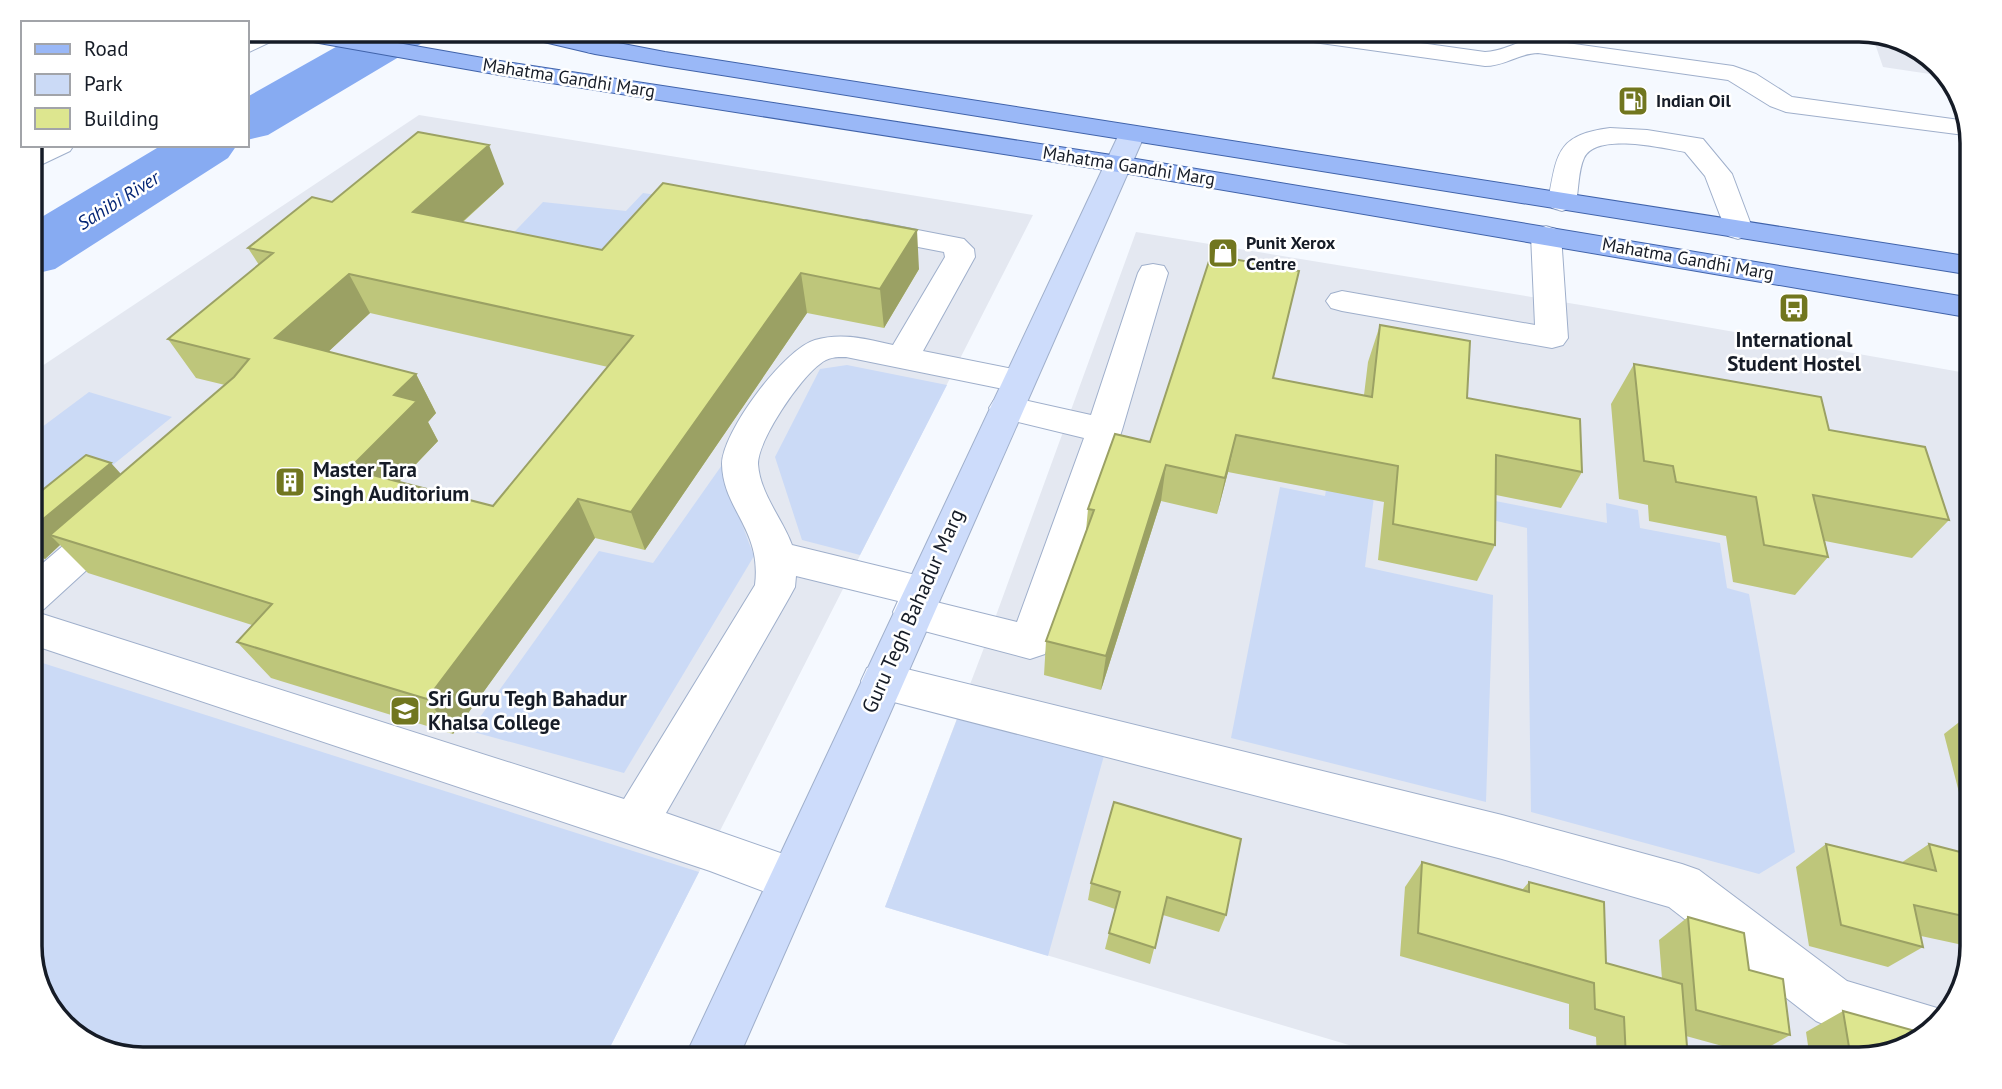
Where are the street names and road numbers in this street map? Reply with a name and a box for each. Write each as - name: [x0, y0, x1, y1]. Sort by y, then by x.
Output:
- street label: Mahatma Gandhi Marg: [481, 53, 657, 102]
- street label: Mahatma Gandhi Marg: [1041, 141, 1217, 190]
- street label: Mahatma Gandhi Marg: [1600, 232, 1776, 285]
- street label: Guru Tegh Bahadur Marg: [855, 504, 970, 717]

